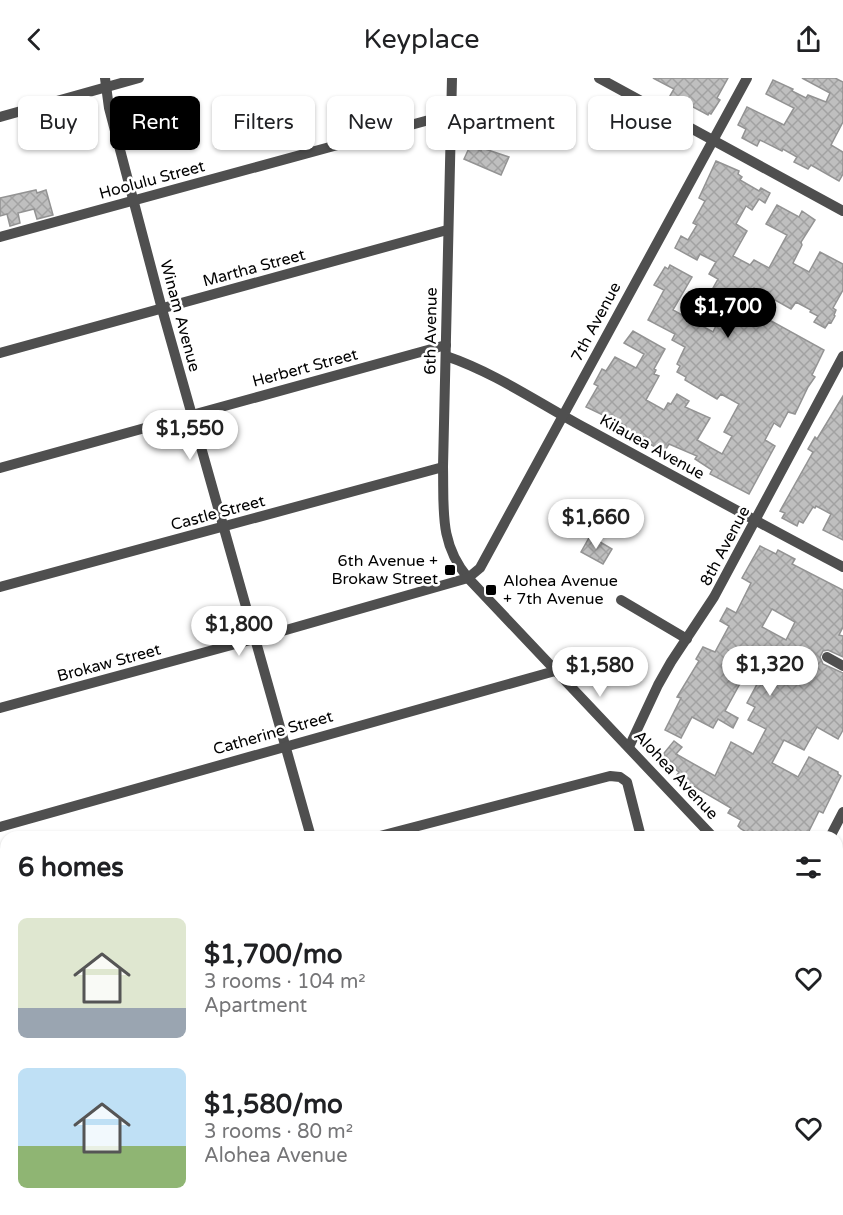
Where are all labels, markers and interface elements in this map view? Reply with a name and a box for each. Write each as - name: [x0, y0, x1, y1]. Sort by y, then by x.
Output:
- icon: back: [18, 23, 51, 56]
- text: Keyplace: [363, 23, 480, 56]
- icon: share: [792, 23, 825, 56]
- chip: Buy: [18, 96, 98, 150]
- chip: Rent: [110, 96, 200, 150]
- chip: Filters: [212, 96, 315, 150]
- chip: New: [327, 96, 414, 150]
- chip: Apartment: [426, 96, 576, 150]
- chip: House: [588, 96, 693, 150]
- street label: Hoolulu Street: [97, 156, 207, 204]
- street label: Martha Street: [201, 245, 307, 291]
- street label: Winam Avenue: [155, 258, 205, 374]
- street label: 7th Avenue: [567, 279, 625, 365]
- street label: 6th Avenue: [420, 287, 442, 375]
- pin: $1,700: [679, 288, 777, 339]
- text: $1,700: [694, 295, 762, 319]
- street label: Herbert Street: [250, 344, 360, 392]
- pin: $1,550: [141, 410, 239, 461]
- street label: Kilauea Avenue: [596, 410, 708, 484]
- text: $1,550: [156, 417, 224, 441]
- street label: Castle Street: [169, 491, 267, 535]
- pin: $1,660: [547, 499, 645, 550]
- street label: 8th Avenue: [696, 503, 754, 589]
- text: $1,660: [562, 506, 630, 530]
- place label: 6th Avenue + Brokaw Street: [331, 551, 438, 589]
- marker: 6th Avenue + Brokaw Street: [443, 563, 457, 577]
- place label: Alohea Avenue + 7th Avenue: [503, 571, 618, 609]
- marker: Alohea Avenue + 7th Avenue: [484, 583, 498, 597]
- pin: $1,800: [190, 606, 288, 657]
- text: $1,800: [205, 613, 273, 637]
- street label: Brokaw Street: [55, 640, 163, 686]
- pin: $1,320: [721, 646, 819, 697]
- pin: $1,580: [551, 647, 649, 698]
- text: $1,320: [736, 653, 804, 677]
- text: $1,580: [566, 654, 634, 678]
- street label: Catherine Street: [211, 706, 335, 760]
- street label: Alohea Avenue: [630, 726, 722, 824]
- icon: filters: [792, 851, 825, 884]
- text: 6 homes: [18, 852, 124, 883]
- text: $1,700/mo: [204, 939, 343, 970]
- icon: home: [66, 942, 138, 1014]
- icon: heart: [792, 962, 825, 995]
- text: 3 rooms · 104 m²: [204, 970, 366, 994]
- text: Apartment: [204, 994, 307, 1018]
- text: $1,580/mo: [204, 1089, 343, 1120]
- icon: home: [66, 1092, 138, 1164]
- icon: heart: [792, 1112, 825, 1145]
- text: 3 rooms · 80 m²: [204, 1120, 353, 1144]
- text: Alohea Avenue: [204, 1144, 347, 1168]

